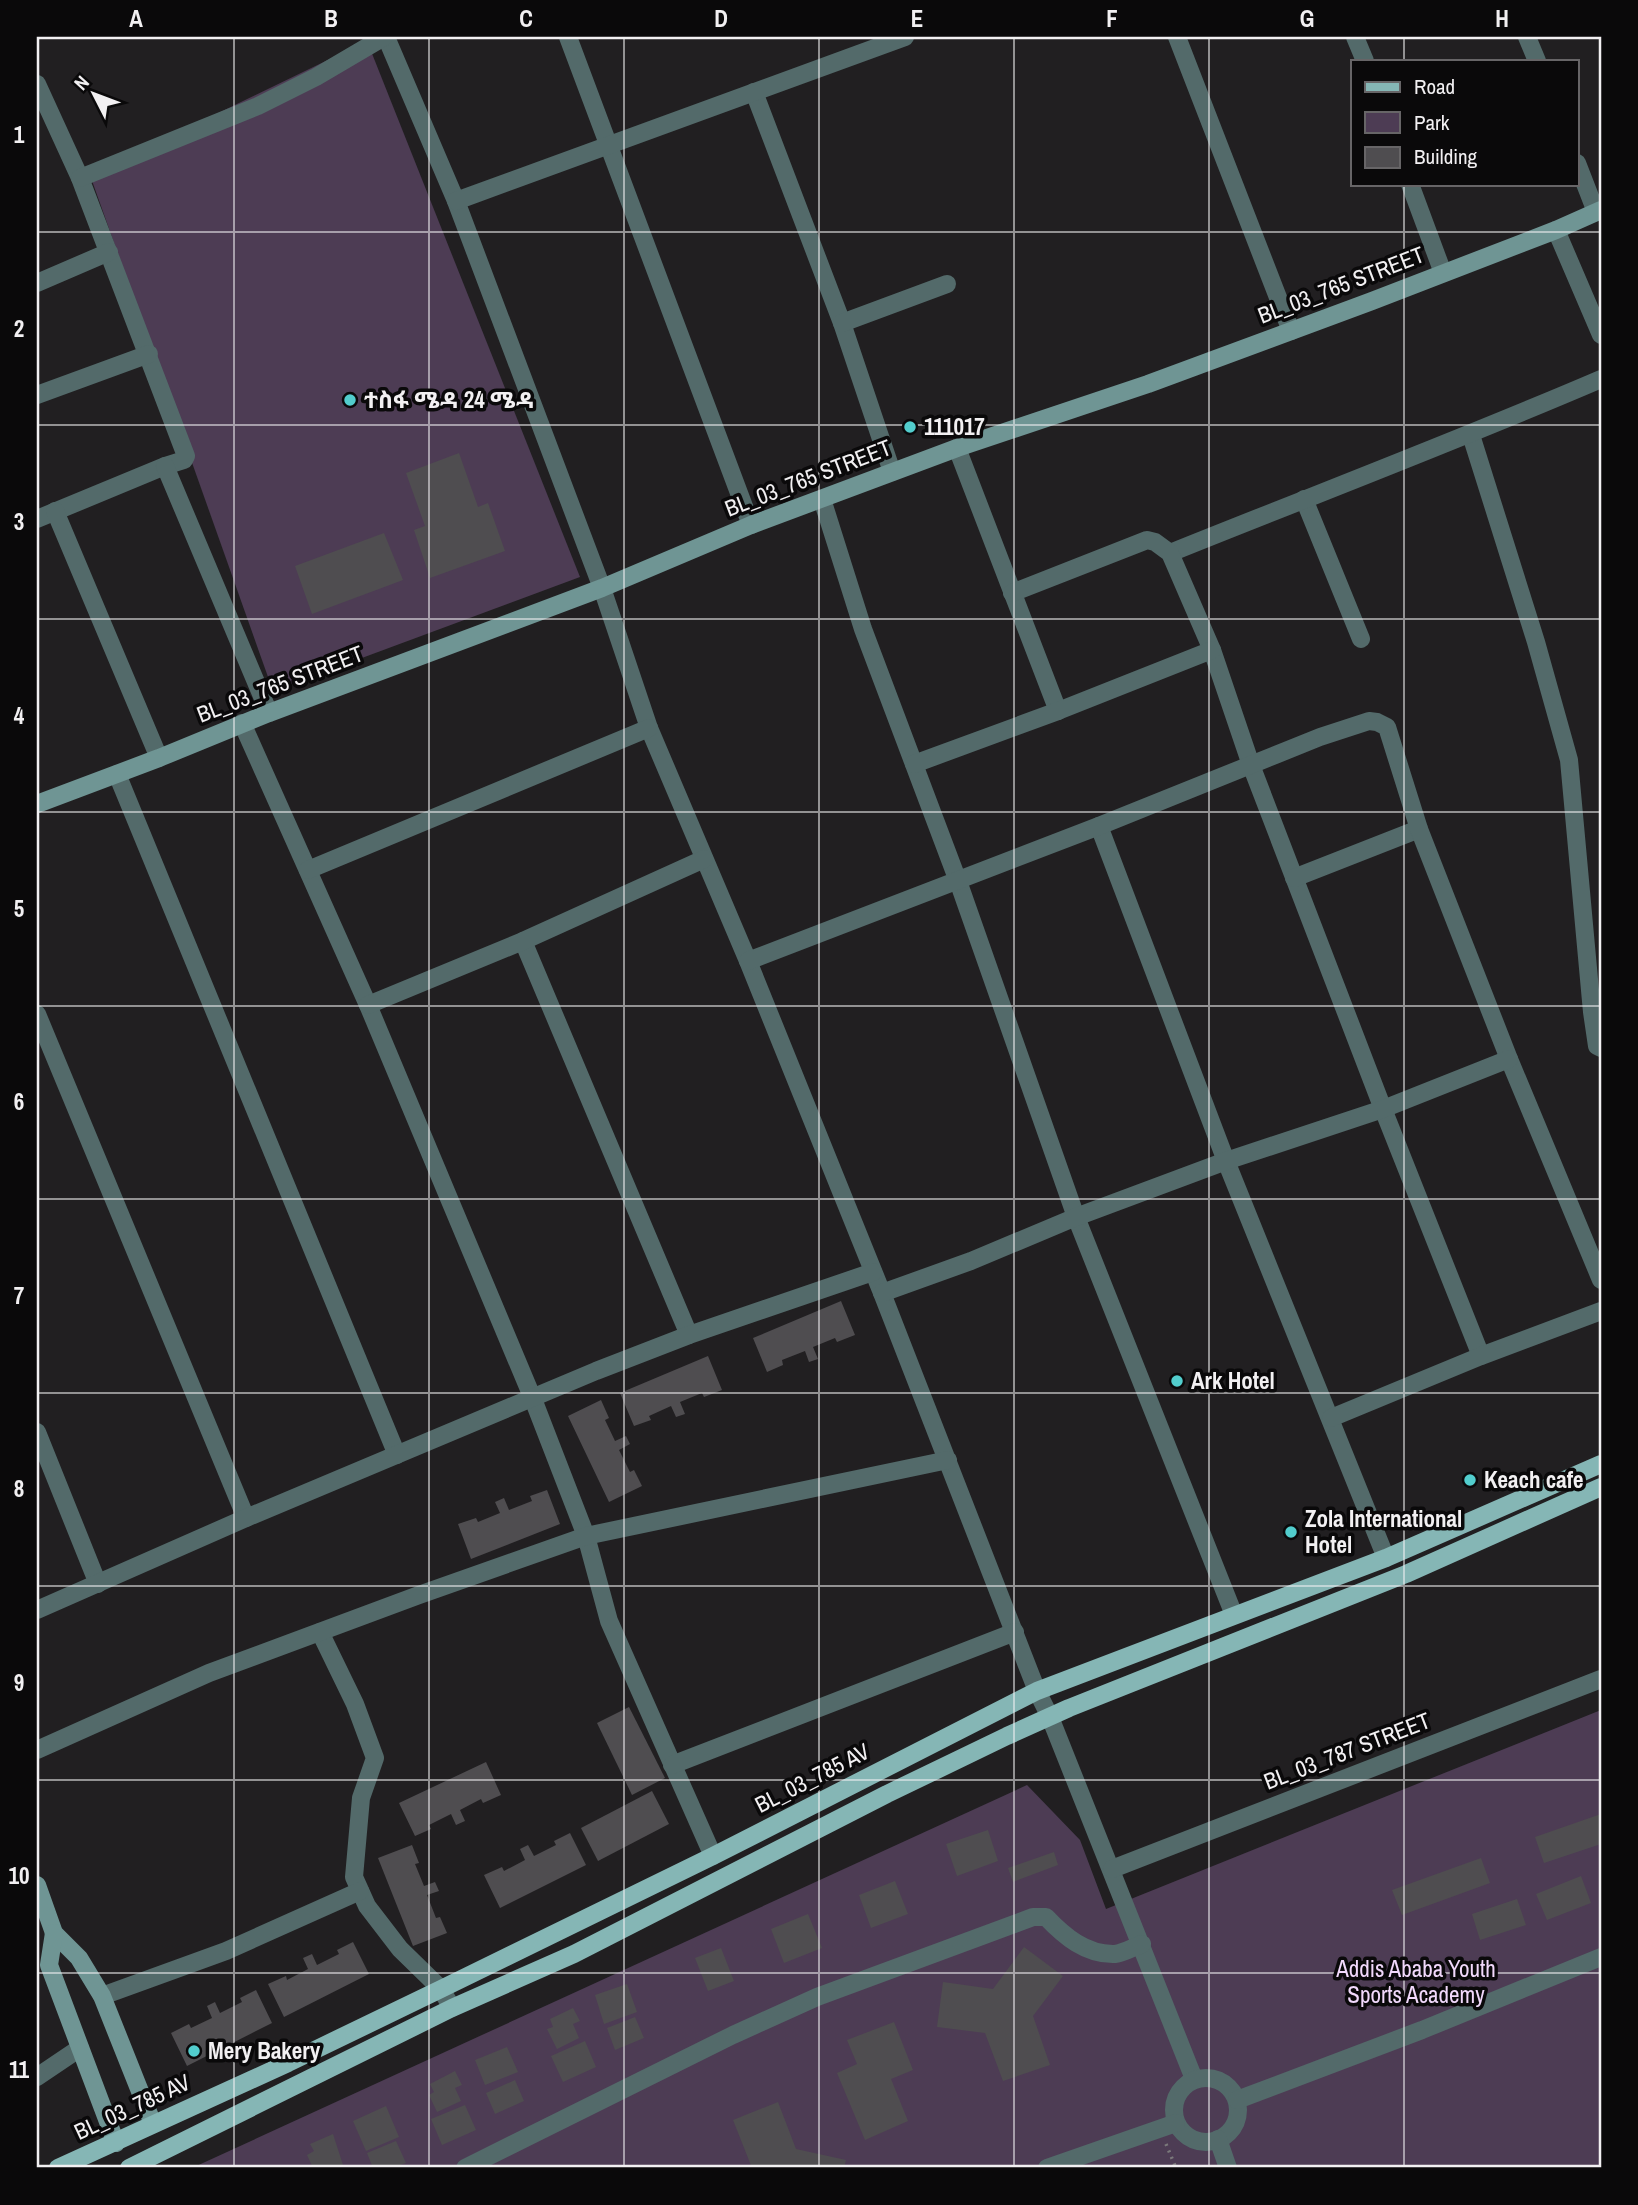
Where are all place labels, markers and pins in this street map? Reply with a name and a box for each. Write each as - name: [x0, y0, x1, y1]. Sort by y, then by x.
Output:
- place label: ተስፋ ሜዳ 24 ሜዳ: [364, 384, 534, 415]
- marker: ተስፋ ሜዳ 24 ሜዳ: [342, 392, 358, 408]
- place label: 111017: [924, 411, 985, 442]
- marker: 111017: [902, 419, 918, 435]
- place label: Ark Hotel: [1191, 1365, 1275, 1396]
- marker: Ark Hotel: [1169, 1373, 1185, 1389]
- place label: Keach cafe: [1484, 1464, 1584, 1495]
- marker: Keach cafe: [1462, 1472, 1478, 1488]
- place label: Zola International Hotel: [1305, 1503, 1462, 1560]
- marker: Zola International Hotel: [1283, 1524, 1299, 1540]
- place label: Mery Bakery: [208, 2035, 321, 2066]
- marker: Mery Bakery: [186, 2043, 202, 2059]

